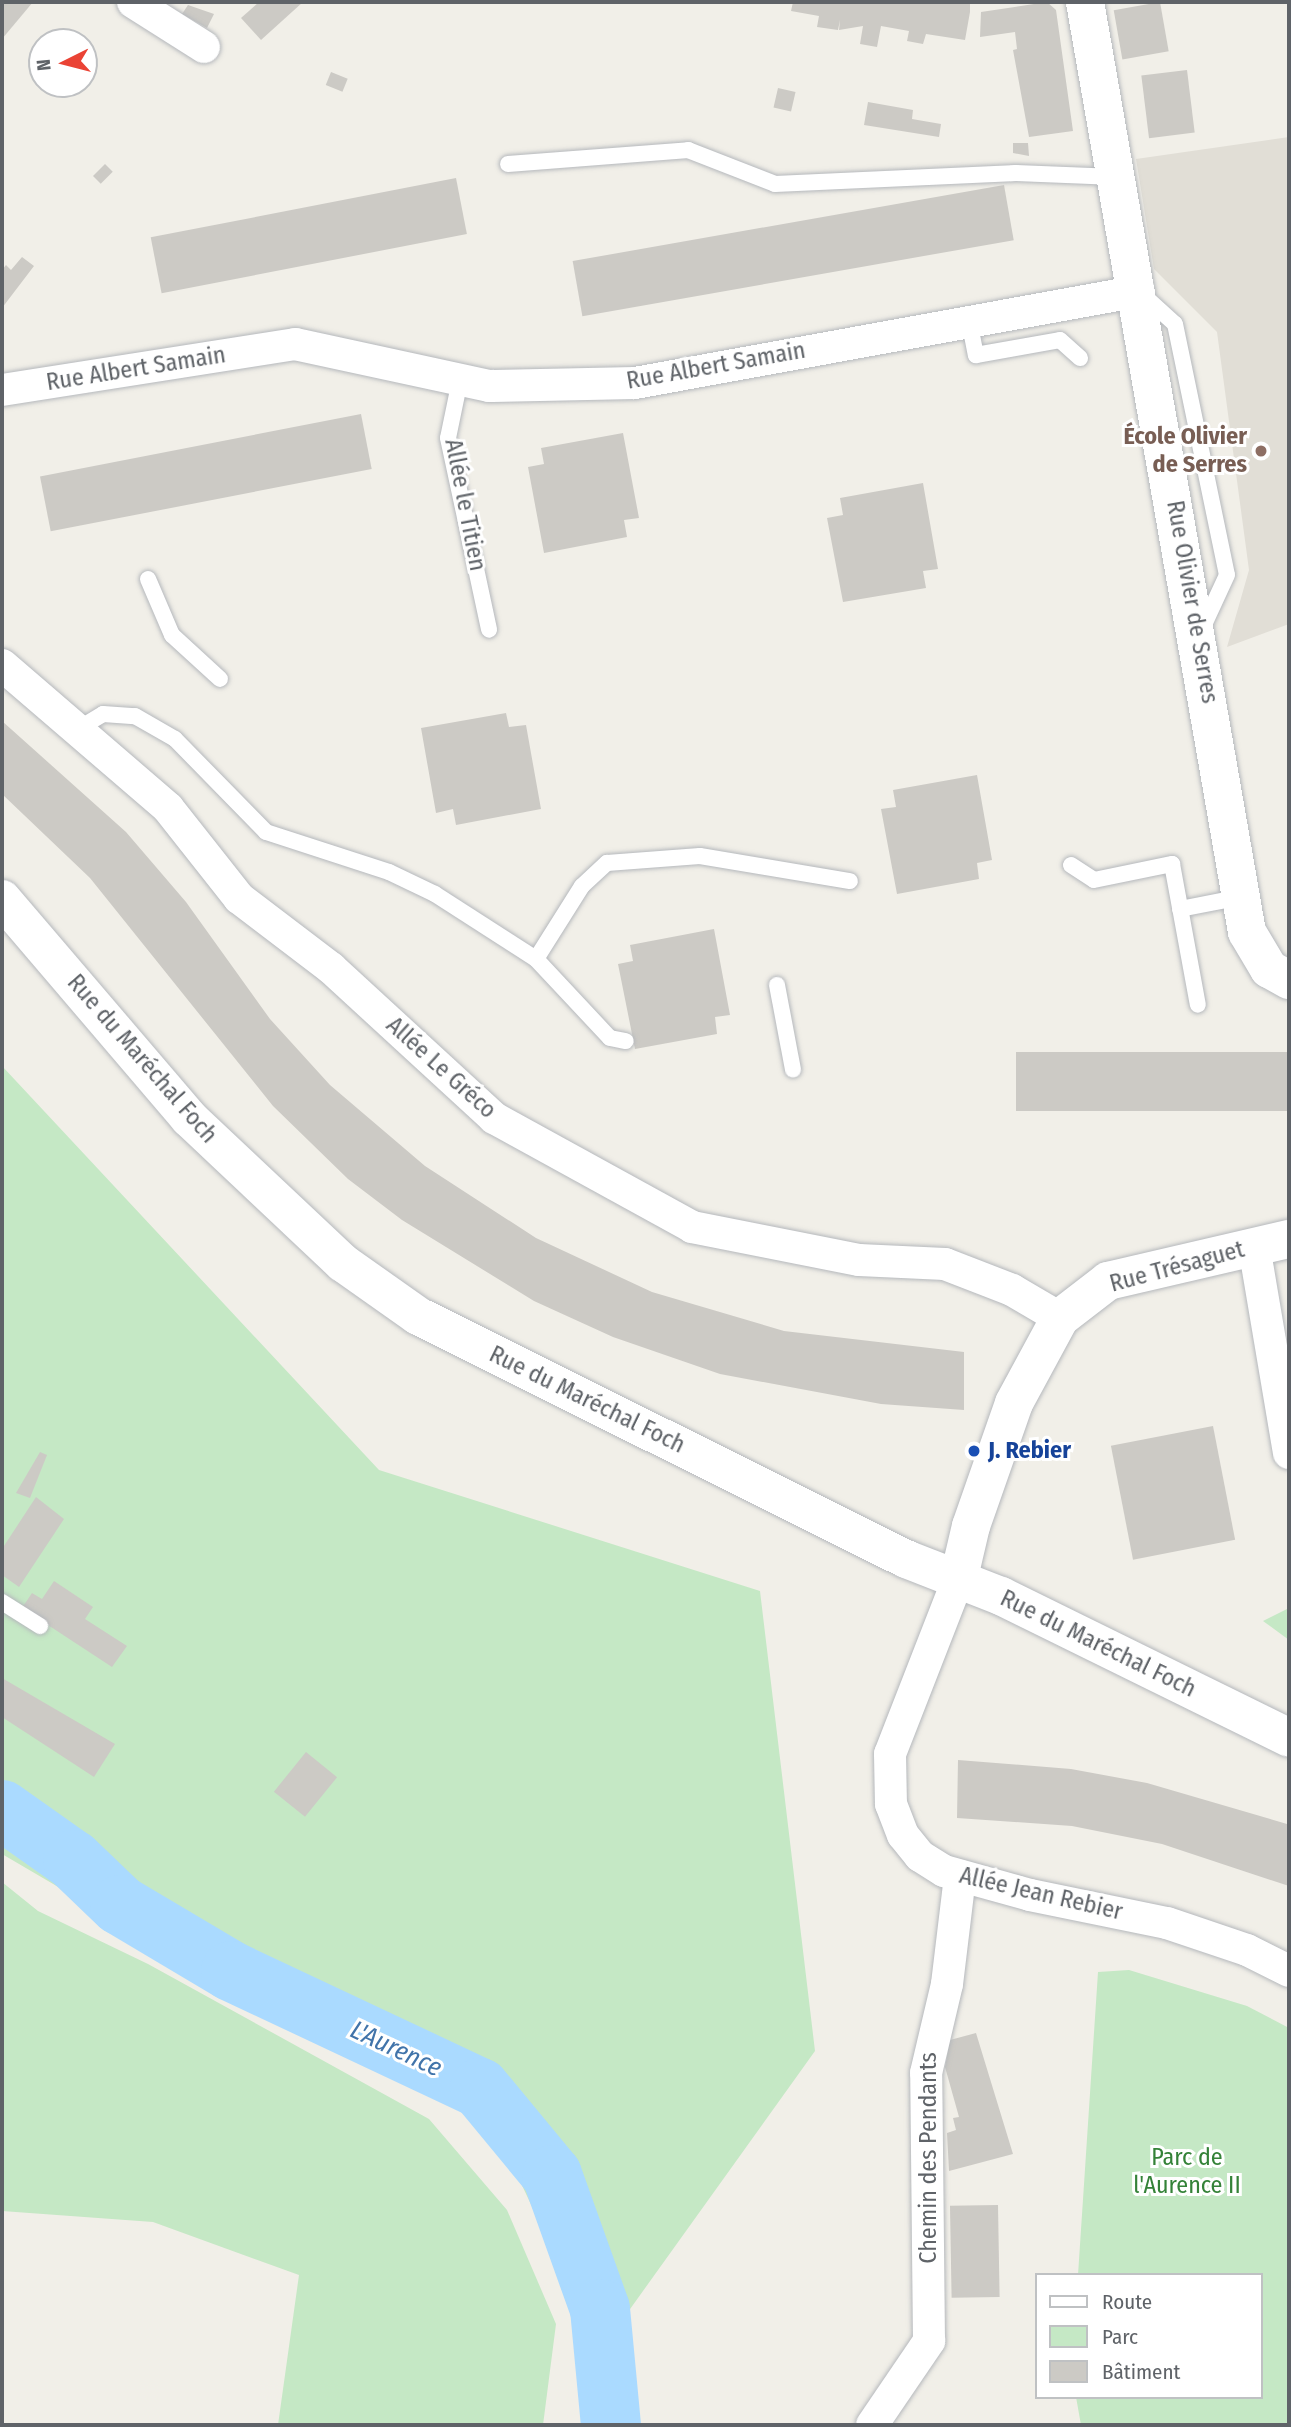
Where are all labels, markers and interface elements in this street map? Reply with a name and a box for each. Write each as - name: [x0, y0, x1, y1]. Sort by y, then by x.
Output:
- north arrow: [28, 28, 98, 98]
- text: N: [32, 58, 56, 72]
- street label: Rue Albert Samain: [624, 336, 808, 396]
- street label: Rue Albert Samain: [44, 341, 228, 397]
- place label: École Olivier de Serres: [1123, 423, 1247, 479]
- street label: Allée le Titien: [438, 437, 492, 573]
- marker: École Olivier de Serres: [1253, 443, 1269, 459]
- street label: Rue Olivier de Serres: [1160, 498, 1224, 706]
- street label: Rue du Maréchal Foch: [61, 969, 223, 1149]
- street label: Allée Le Gréco: [380, 1011, 502, 1125]
- street label: Rue Trésaguet: [1107, 1235, 1247, 1299]
- street label: Rue du Maréchal Foch: [484, 1340, 690, 1460]
- place label: J. Rebier: [988, 1437, 1071, 1465]
- marker: J. Rebier: [966, 1443, 982, 1459]
- street label: Rue du Maréchal Foch: [995, 1584, 1201, 1704]
- street label: Allée Jean Rebier: [957, 1861, 1125, 1927]
- water label: L'Aurence: [345, 2014, 447, 2084]
- street label: Chemin des Pendants: [915, 2052, 943, 2264]
- park label: Parc de l'Aurence II: [1133, 2144, 1241, 2200]
- legend: [1036, 2273, 1263, 2399]
- text: Route: [1102, 2289, 1152, 2315]
- text: Parc: [1102, 2324, 1138, 2350]
- text: Bâtiment: [1102, 2359, 1180, 2385]

